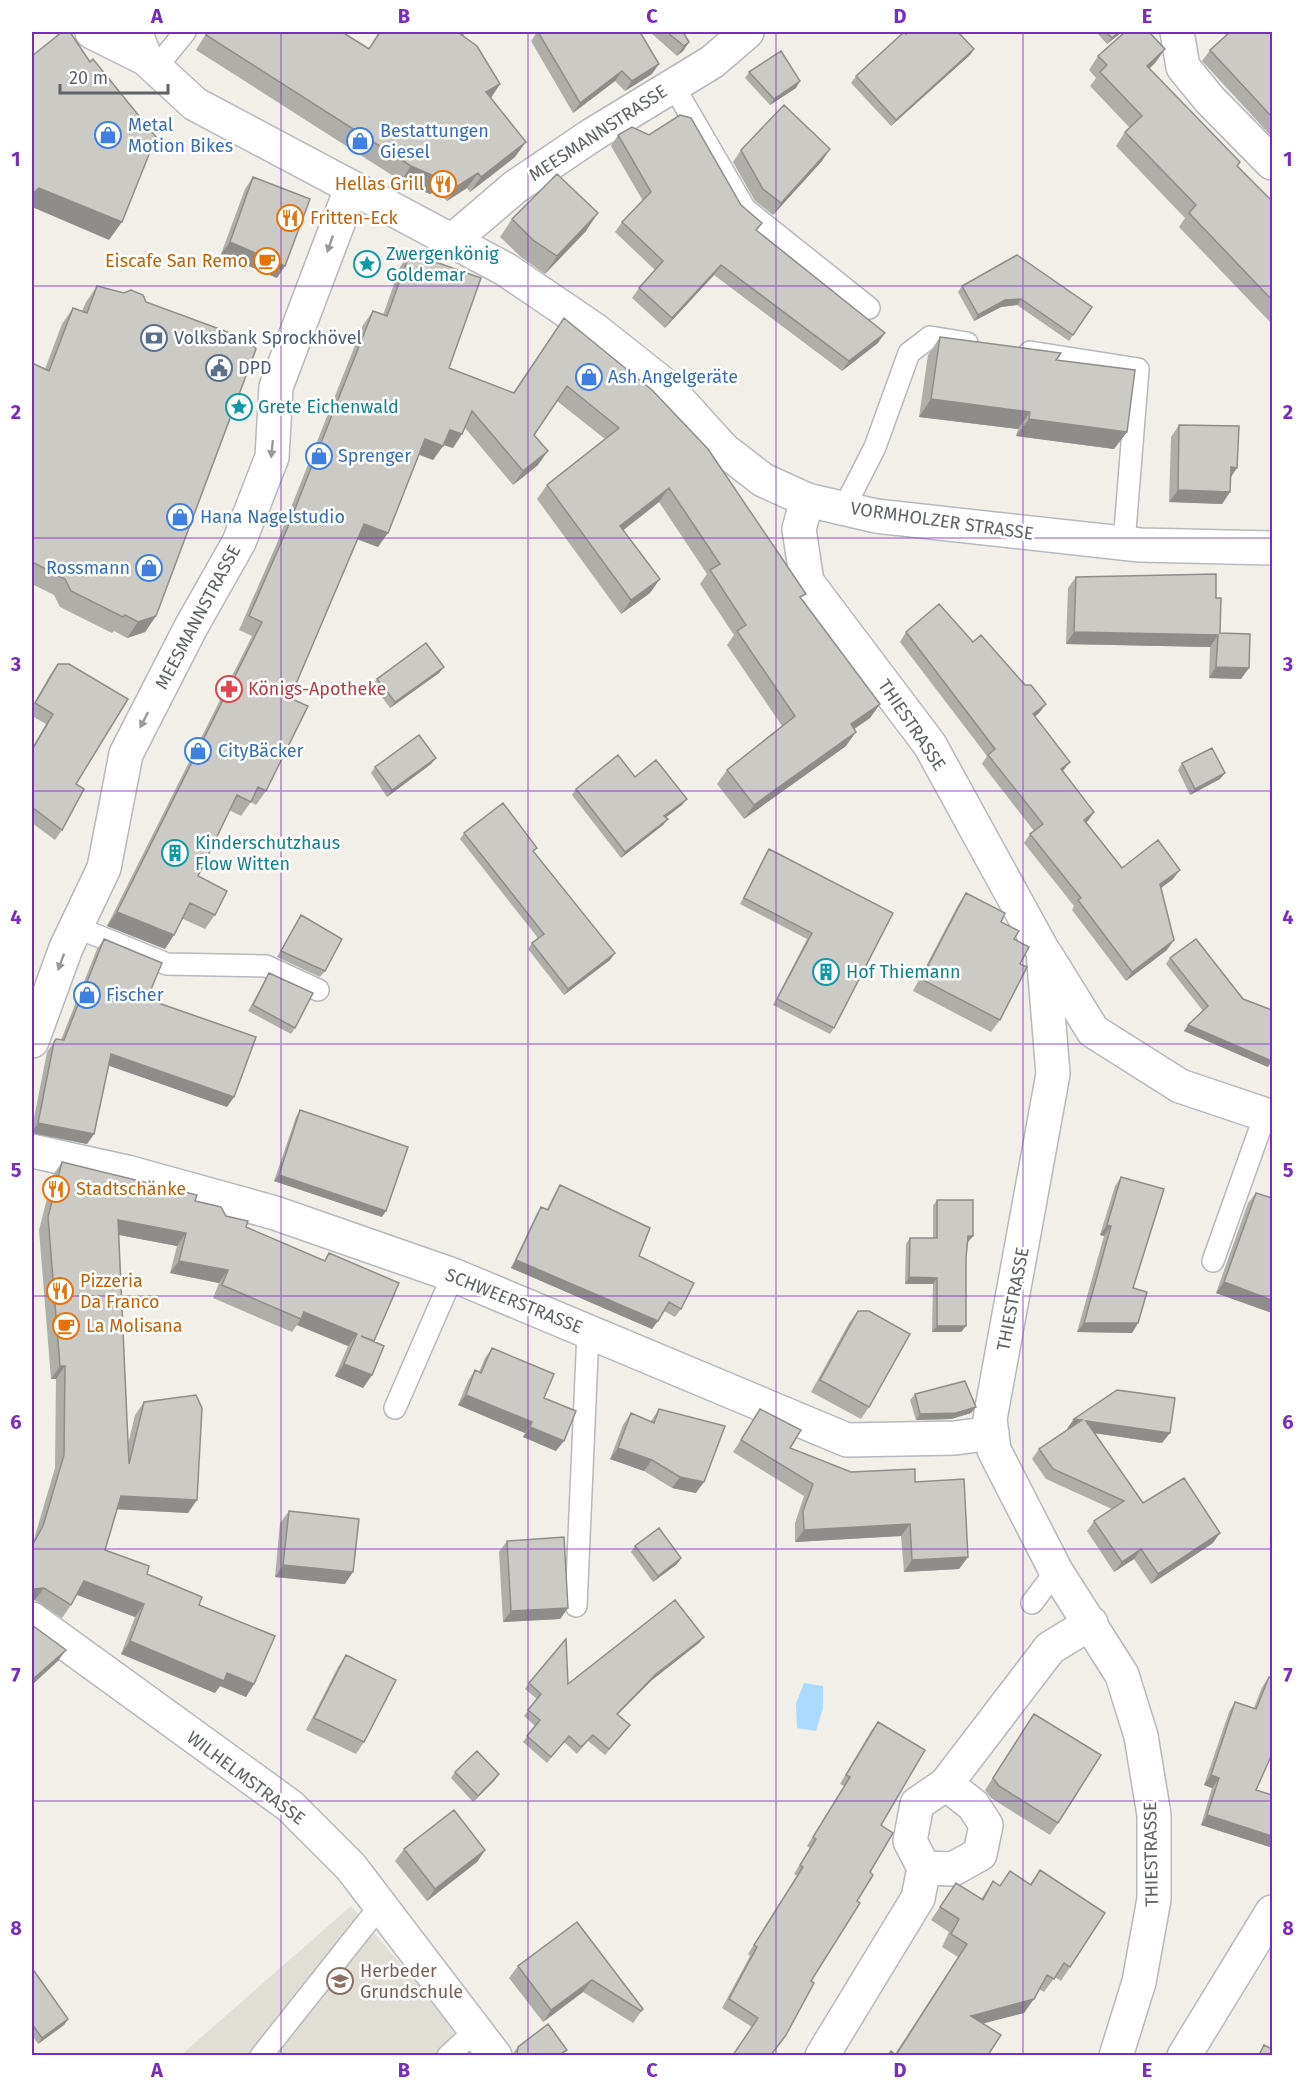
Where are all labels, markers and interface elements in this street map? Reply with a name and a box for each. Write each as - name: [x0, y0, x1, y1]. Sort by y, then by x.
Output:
- text: A: [150, 4, 164, 28]
- text: B: [398, 4, 410, 28]
- text: C: [646, 4, 658, 28]
- text: D: [893, 4, 907, 28]
- text: E: [1142, 4, 1152, 28]
- scale bar: [60, 57, 168, 95]
- text: 20 m: [69, 67, 108, 89]
- street label: MEESMANNSTRASSE: [525, 80, 671, 186]
- place label: Metal Motion Bikes: [128, 114, 233, 157]
- shop icon: Metal Motion Bikes: [93, 120, 123, 150]
- place label: Bestattungen Giesel: [380, 120, 489, 163]
- shop icon: Bestattungen Giesel: [345, 126, 375, 156]
- text: 1: [11, 147, 21, 171]
- text: 1: [1283, 147, 1293, 171]
- restaurant icon: Hellas Grill: [428, 169, 458, 199]
- place label: Hellas Grill: [335, 173, 424, 195]
- restaurant icon: Fritten-Eck: [275, 203, 305, 233]
- place label: Fritten-Eck: [310, 207, 398, 229]
- one-way arrow: [325, 235, 335, 253]
- place label: Zwergenkönig Goldemar: [386, 243, 499, 286]
- cafe icon: Eiscafe San Remo: [252, 246, 282, 276]
- place icon: Zwergenkönig Goldemar: [352, 249, 382, 279]
- place label: Eiscafe San Remo: [105, 250, 248, 272]
- bank icon: Volksbank Sprockhövel: [139, 323, 169, 353]
- place label: Volksbank Sprockhövel: [174, 327, 362, 349]
- public building icon: DPD: [204, 353, 234, 383]
- place label: DPD: [238, 357, 272, 379]
- shop icon: Ash Angelgeräte: [574, 362, 604, 392]
- place label: Ash Angelgeräte: [608, 366, 738, 388]
- place icon: Grete Eichenwald: [224, 392, 254, 422]
- place label: Grete Eichenwald: [258, 396, 399, 418]
- text: 2: [11, 400, 21, 424]
- text: 2: [1283, 400, 1293, 424]
- one-way arrow: [267, 440, 277, 459]
- shop icon: Sprenger: [304, 441, 334, 471]
- place label: Sprenger: [338, 445, 411, 467]
- street label: VORMHOLZER STRASSE: [849, 497, 1035, 545]
- shop icon: Hana Nagelstudio: [165, 502, 195, 532]
- place label: Hana Nagelstudio: [200, 506, 345, 528]
- street label: MEESMANNSTRASSE: [151, 541, 245, 693]
- shop icon: Rossmann: [134, 553, 164, 583]
- place label: Rossmann: [46, 557, 130, 579]
- text: 3: [10, 652, 21, 676]
- text: 3: [1282, 652, 1293, 676]
- pharmacy icon: Königs-Apotheke: [214, 674, 244, 704]
- street label: THIESTRASSE: [873, 675, 951, 775]
- place label: Königs-Apotheke: [248, 678, 386, 700]
- one-way arrow: [139, 711, 149, 728]
- shop icon: CityBäcker: [183, 736, 213, 766]
- place label: CityBäcker: [218, 740, 304, 762]
- place label: Kinderschutzhaus Flow Witten: [195, 832, 340, 875]
- building icon: Kinderschutzhaus Flow Witten: [160, 838, 190, 868]
- text: 4: [10, 905, 22, 929]
- text: 4: [1282, 905, 1294, 929]
- one-way arrow: [55, 953, 65, 971]
- building icon: Hof Thiemann: [811, 957, 841, 987]
- place label: Hof Thiemann: [846, 961, 961, 983]
- shop icon: Fischer: [72, 980, 102, 1010]
- place label: Fischer: [106, 984, 164, 1006]
- text: 5: [11, 1158, 22, 1182]
- text: 5: [1283, 1158, 1294, 1182]
- restaurant icon: Stadtschänke: [41, 1174, 71, 1204]
- place label: Stadtschänke: [76, 1178, 186, 1200]
- street label: THIESTRASSE: [992, 1245, 1034, 1353]
- street label: SCHWEERSTRASSE: [442, 1263, 586, 1339]
- place label: Pizzeria Da Franco: [80, 1270, 160, 1313]
- restaurant icon: Pizzeria Da Franco: [45, 1276, 75, 1306]
- cafe icon: La Molisana: [51, 1311, 81, 1341]
- place label: La Molisana: [86, 1315, 183, 1337]
- text: 6: [10, 1410, 22, 1434]
- text: 6: [1282, 1410, 1294, 1434]
- text: 7: [11, 1663, 21, 1687]
- text: 7: [1283, 1663, 1293, 1687]
- street label: WILHELMSTRASSE: [182, 1726, 310, 1830]
- street label: THIESTRASSE: [1139, 1801, 1163, 1907]
- text: 8: [10, 1916, 22, 1940]
- text: 8: [1282, 1916, 1294, 1940]
- place label: Herbeder Grundschule: [360, 1960, 463, 2003]
- school or university icon: Herbeder Grundschule: [325, 1966, 355, 1996]
- text: A: [150, 2058, 164, 2082]
- text: B: [398, 2058, 410, 2082]
- text: C: [646, 2058, 658, 2082]
- text: D: [893, 2058, 907, 2082]
- text: E: [1142, 2058, 1152, 2082]

